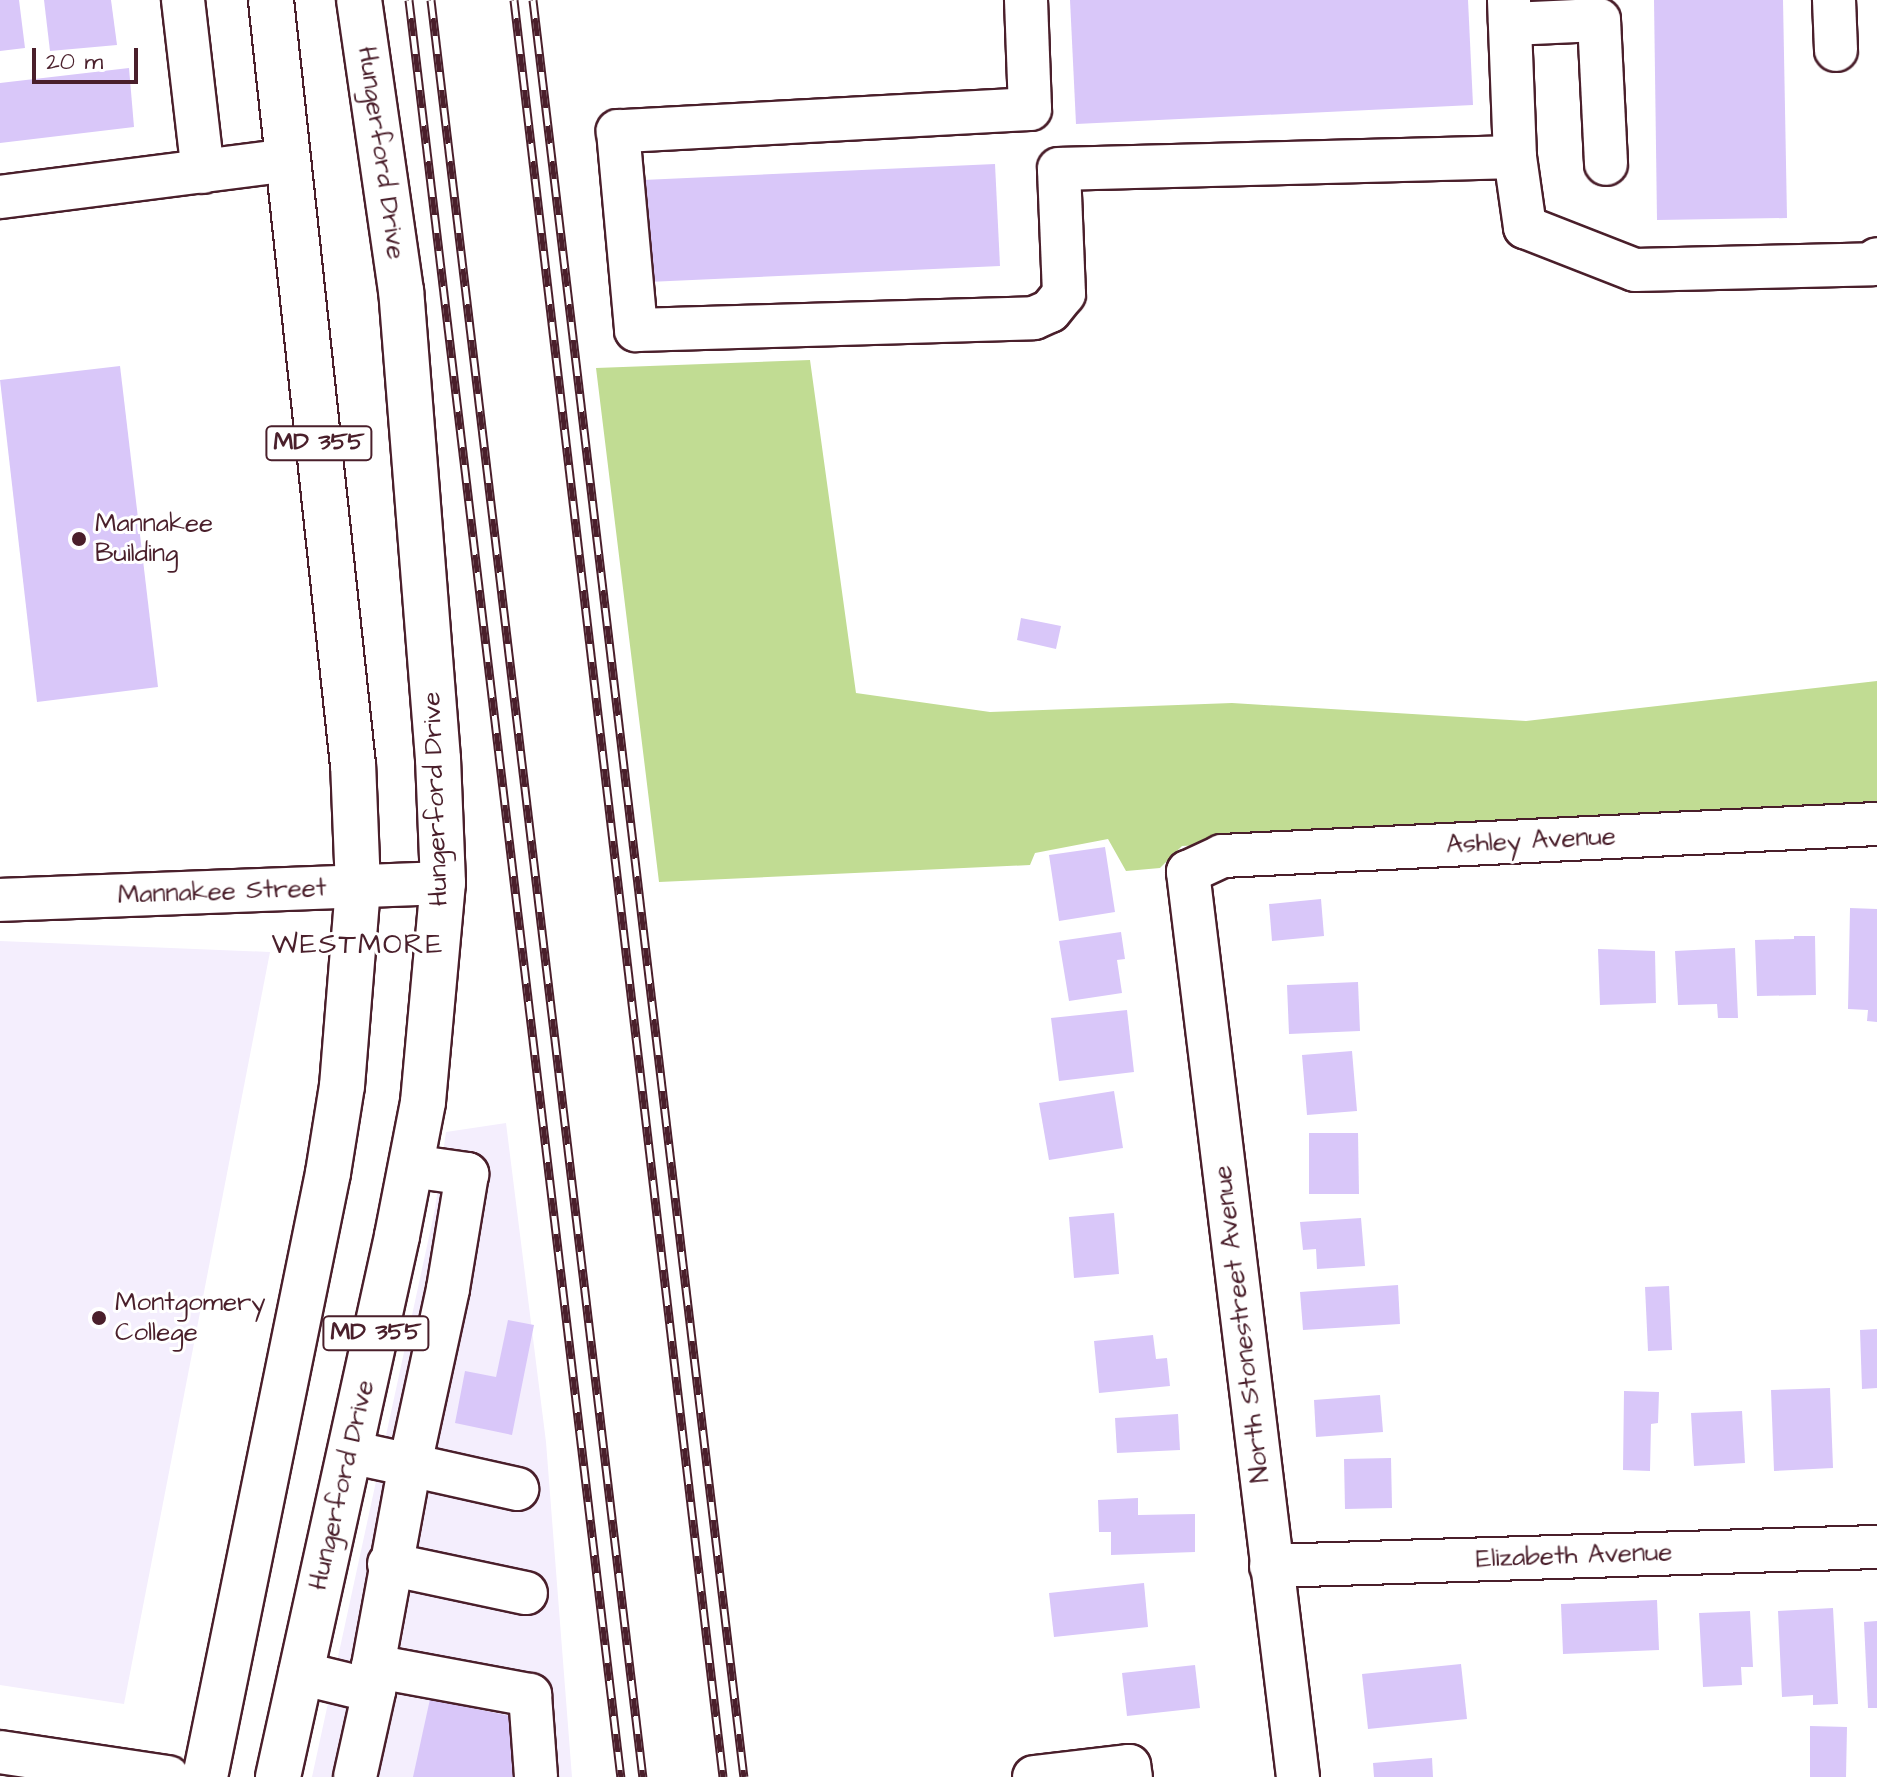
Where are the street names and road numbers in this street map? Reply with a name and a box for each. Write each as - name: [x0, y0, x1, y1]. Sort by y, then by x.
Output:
- street label: Hungerford Drive: [351, 45, 411, 261]
- road number: MD 355: [265, 423, 373, 463]
- street label: Hungerford Drive: [417, 691, 455, 907]
- street label: Ashley Avenue: [1445, 821, 1617, 861]
- street label: Mannakee Street: [117, 873, 327, 911]
- street label: North Stonestreet Avenue: [1207, 1164, 1277, 1484]
- road number: MD 355: [322, 1313, 430, 1353]
- street label: Hungerford Drive: [303, 1377, 381, 1593]
- street label: Elizabeth Avenue: [1475, 1537, 1673, 1575]

